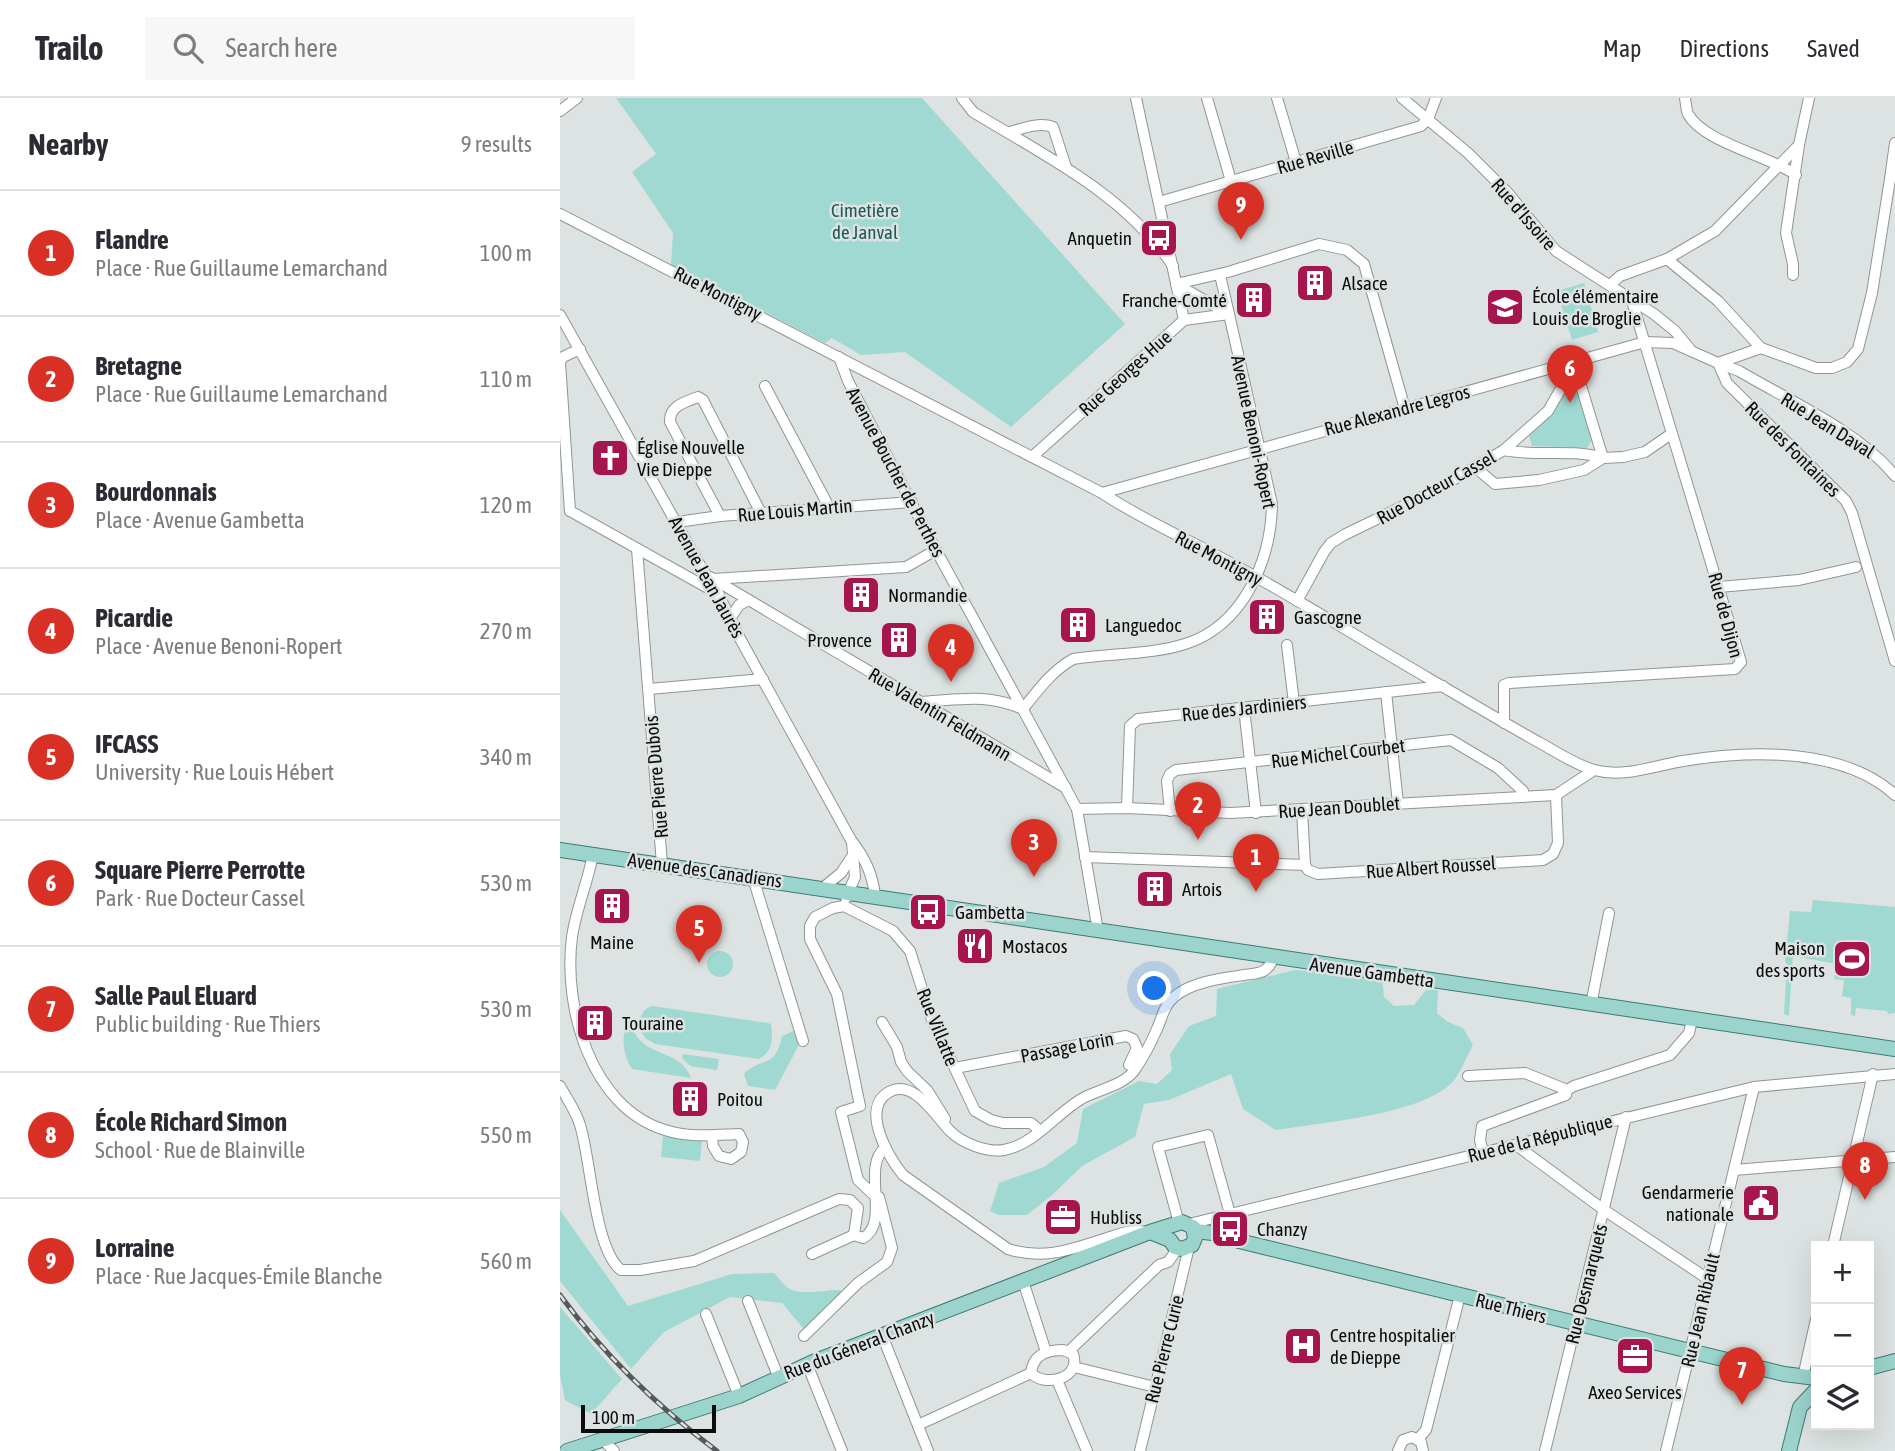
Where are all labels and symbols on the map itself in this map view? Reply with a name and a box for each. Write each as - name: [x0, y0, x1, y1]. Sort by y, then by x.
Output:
- street label: Rue Reville: [1274, 136, 1356, 178]
- street label: Rue d'Issoire: [1487, 174, 1561, 254]
- pin: 9: [1218, 182, 1264, 240]
- park label: Cimetière de Janval: [831, 199, 899, 243]
- bus stop icon: Anquetin: [1138, 217, 1180, 259]
- place label: Anquetin: [1068, 227, 1132, 249]
- street label: Rue Montigny: [670, 261, 766, 325]
- building icon: Alsace: [1294, 262, 1336, 304]
- place label: Alsace: [1342, 272, 1388, 294]
- building icon: Franche-Comté: [1233, 279, 1275, 321]
- place label: École élémentaire Louis de Broglie: [1532, 285, 1659, 329]
- school or university icon: École élémentaire Louis de Broglie: [1484, 286, 1526, 328]
- place label: Franche-Comté: [1122, 289, 1227, 311]
- street label: Rue Georges Hue: [1074, 326, 1176, 420]
- pin: 6: [1547, 345, 1593, 403]
- street label: Avenue Benoni-Ropert: [1227, 353, 1281, 511]
- street label: Rue Alexandre Legros: [1322, 380, 1472, 440]
- street label: Avenue Boucher de Perthes: [842, 383, 950, 561]
- street label: Rue Jean Daval: [1777, 388, 1879, 462]
- street label: Rue des Fontaines: [1741, 397, 1845, 501]
- place label: Église Nouvelle Vie Dieppe: [637, 436, 745, 480]
- church icon: Église Nouvelle Vie Dieppe: [589, 437, 631, 479]
- street label: Rue Docteur Cassel: [1373, 445, 1499, 529]
- street label: Rue Louis Martin: [737, 494, 853, 526]
- street label: Avenue Jean Jaurès: [665, 512, 750, 642]
- street label: Rue Montigny: [1172, 526, 1267, 590]
- street label: Rue de Dijon: [1704, 570, 1748, 660]
- building icon: Normandie: [840, 574, 882, 616]
- place label: Normandie: [888, 584, 967, 606]
- building icon: Gascogne: [1246, 596, 1288, 638]
- building icon: Languedoc: [1057, 604, 1099, 646]
- place label: Gascogne: [1294, 606, 1362, 628]
- place label: Languedoc: [1105, 614, 1182, 636]
- building icon: Provence: [878, 619, 920, 661]
- pin: 4: [928, 624, 974, 682]
- place label: Provence: [807, 629, 872, 651]
- street label: Rue Valentin Feldmann: [865, 663, 1015, 765]
- street label: Rue des Jardiniers: [1181, 690, 1308, 725]
- street label: Rue Pierre Dubois: [640, 714, 672, 839]
- street label: Rue Michel Courbet: [1270, 734, 1406, 772]
- pin: 2: [1175, 782, 1221, 840]
- street label: Rue Jean Doublet: [1277, 792, 1401, 822]
- pin: 3: [1011, 819, 1057, 877]
- pin: 1: [1233, 834, 1279, 892]
- street label: Avenue des Canadiens: [626, 848, 784, 892]
- street label: Rue Albert Roussel: [1365, 851, 1497, 883]
- building icon: Artois: [1134, 868, 1176, 910]
- place label: Artois: [1182, 878, 1222, 900]
- building icon: Maine: [591, 885, 633, 927]
- bus stop icon: Gambetta: [907, 891, 949, 933]
- place label: Gambetta: [955, 901, 1025, 923]
- pin: 5: [676, 905, 722, 963]
- restaurant icon: Mostacos: [954, 925, 996, 967]
- place label: Maine: [590, 931, 634, 953]
- place label: Mostacos: [1002, 935, 1068, 957]
- place label: Maison des sports: [1756, 937, 1825, 981]
- sports icon: Maison des sports: [1831, 938, 1873, 980]
- street label: Avenue Gambetta: [1308, 952, 1436, 992]
- your location: [1137, 971, 1171, 1005]
- street label: Rue Villatte: [912, 985, 964, 1069]
- building icon: Touraine: [574, 1002, 616, 1044]
- place label: Touraine: [622, 1012, 684, 1034]
- street label: Passage Lorin: [1019, 1027, 1115, 1067]
- building icon: Poitou: [669, 1078, 711, 1120]
- place label: Poitou: [717, 1088, 763, 1110]
- street label: Rue de la République: [1465, 1109, 1615, 1167]
- pin: 8: [1842, 1142, 1888, 1200]
- place label: Gendarmerie nationale: [1642, 1181, 1734, 1225]
- public building icon: Gendarmerie nationale: [1740, 1182, 1782, 1224]
- office icon: Hubliss: [1042, 1196, 1084, 1238]
- place label: Hubliss: [1090, 1206, 1142, 1228]
- bus stop icon: Chanzy: [1209, 1208, 1251, 1250]
- place label: Chanzy: [1257, 1218, 1308, 1240]
- street label: Rue Desmarquets: [1560, 1221, 1612, 1346]
- street label: Rue Jean Ribault: [1676, 1251, 1724, 1369]
- street label: Rue Thiers: [1473, 1289, 1549, 1328]
- street label: Rue Pierre Curie: [1140, 1293, 1188, 1405]
- street label: Rue du Géneral Chanzy: [781, 1306, 938, 1384]
- place label: Centre hospitalier de Dieppe: [1330, 1324, 1455, 1368]
- hospital icon: Centre hospitalier de Dieppe: [1282, 1325, 1324, 1367]
- office icon: Axeo Services: [1614, 1335, 1656, 1377]
- pin: 7: [1719, 1347, 1765, 1405]
- place label: Axeo Services: [1588, 1381, 1682, 1403]
- scale bar: [581, 1402, 716, 1434]

